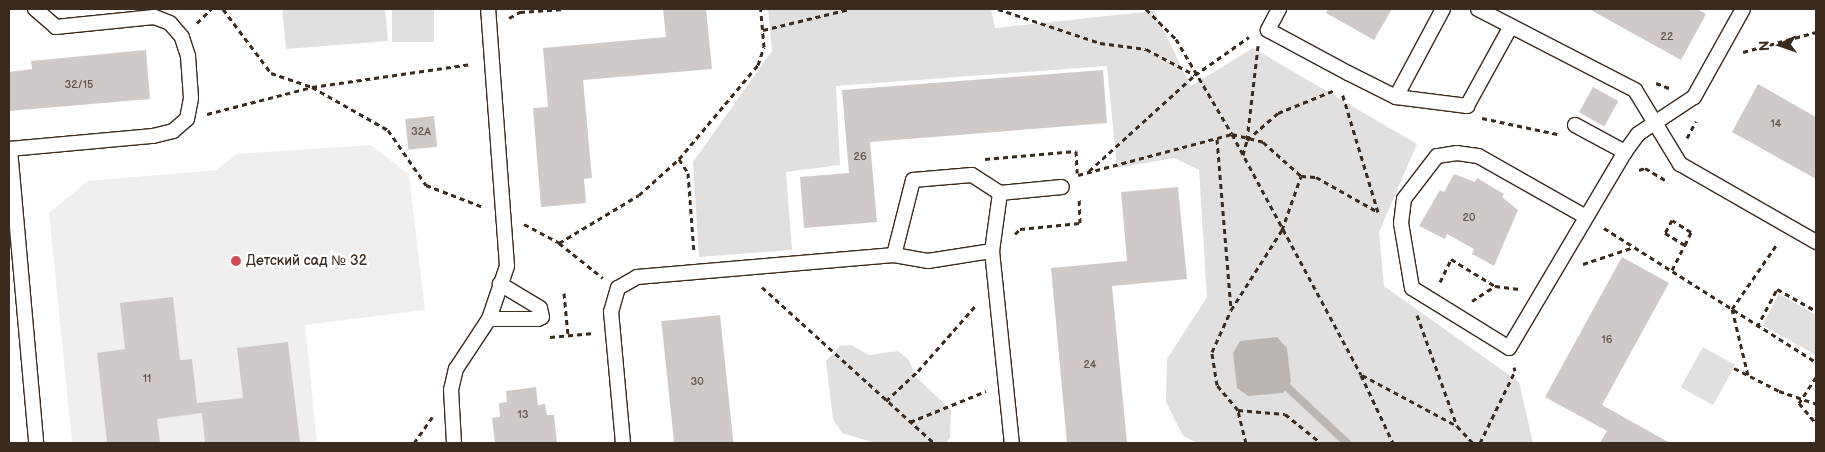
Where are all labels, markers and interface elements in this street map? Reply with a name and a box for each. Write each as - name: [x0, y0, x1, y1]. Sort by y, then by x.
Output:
- north arrow: [1755, 20, 1805, 70]
- house number: 22: [1661, 30, 1673, 44]
- text: N: [1756, 40, 1773, 52]
- house number: 32/15: [65, 78, 93, 92]
- house number: 14: [1771, 117, 1781, 131]
- house number: 32А: [411, 125, 431, 139]
- house number: 26: [853, 150, 867, 164]
- house number: 20: [1463, 211, 1475, 225]
- place label: Детский сад № 32: [246, 253, 367, 269]
- marker: Детский сад № 32: [230, 255, 242, 267]
- house number: 16: [1602, 333, 1612, 347]
- house number: 24: [1083, 358, 1097, 372]
- house number: 11: [143, 372, 151, 386]
- house number: 30: [690, 375, 704, 389]
- house number: 13: [517, 408, 529, 422]

